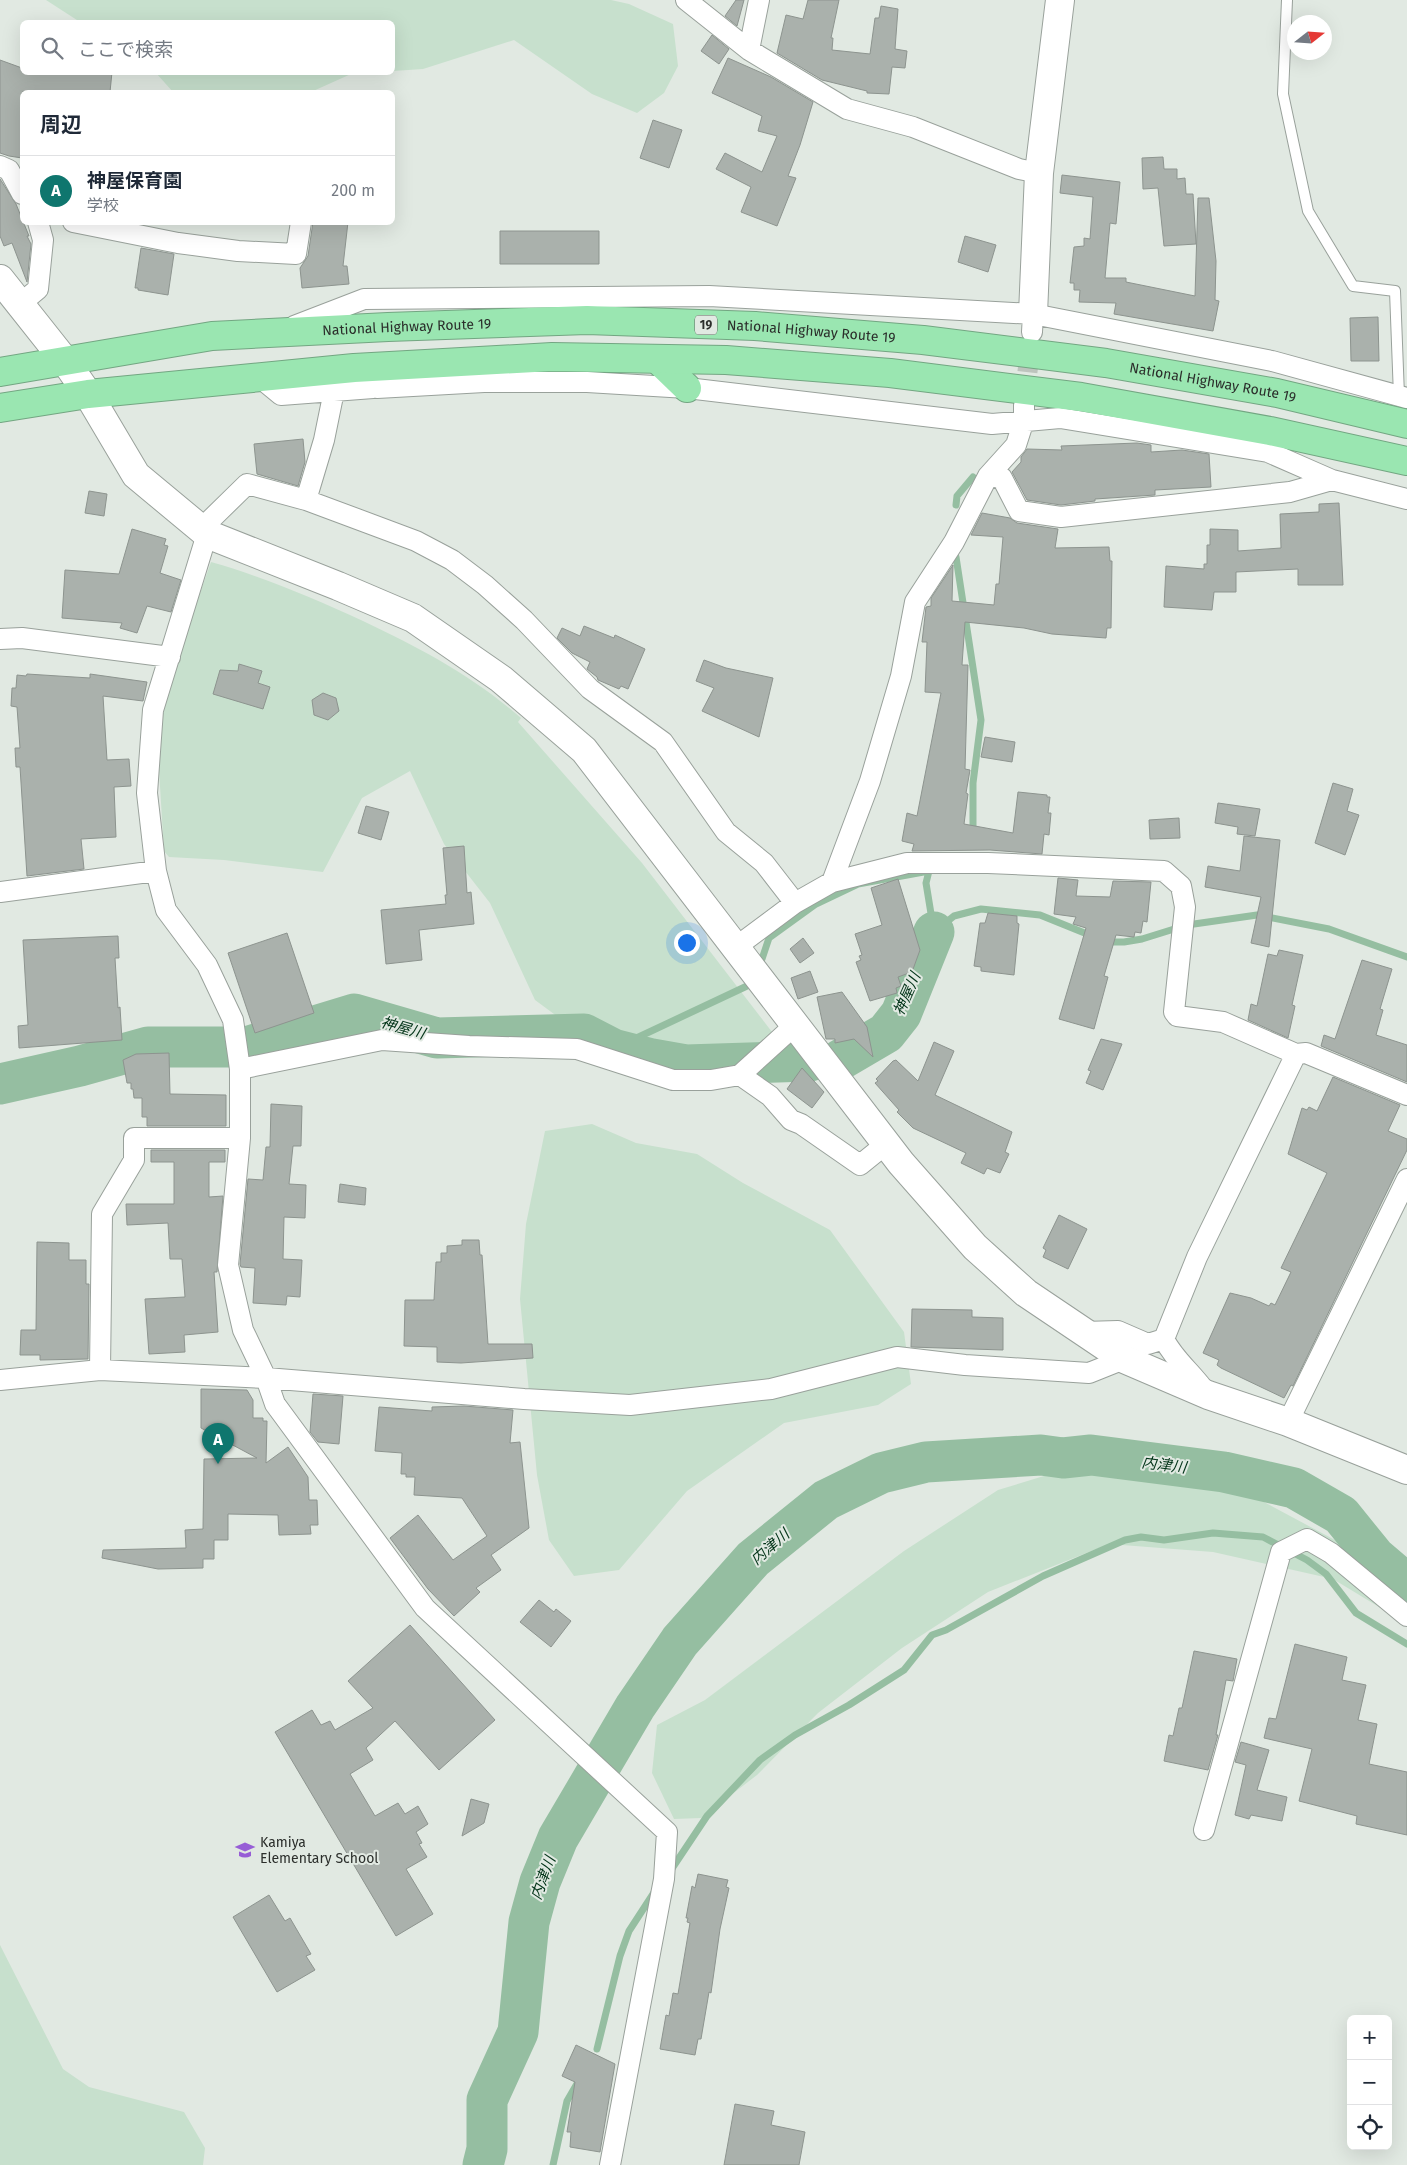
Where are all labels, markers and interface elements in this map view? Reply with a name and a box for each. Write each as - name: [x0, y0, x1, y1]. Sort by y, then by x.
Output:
- north arrow: [1287, 15, 1332, 60]
- search box: [20, 20, 395, 75]
- icon: search: [38, 34, 66, 62]
- text: ここで検索: [78, 38, 173, 61]
- text: 周辺: [40, 112, 82, 138]
- text: 神屋保育園: [87, 169, 182, 192]
- text: A: [51, 181, 61, 200]
- text: 200 m: [331, 181, 375, 200]
- text: 学校: [87, 196, 119, 215]
- street label: National Highway Route 19: [322, 315, 492, 339]
- road number: 19: [695, 316, 717, 334]
- street label: National Highway Route 19: [727, 317, 896, 347]
- street label: National Highway Route 19: [1128, 359, 1298, 406]
- your location: [674, 930, 700, 956]
- water label: 神屋川: [890, 968, 925, 1018]
- water label: 神屋川: [379, 1013, 429, 1043]
- pin: A: [202, 1423, 234, 1464]
- water label: 内津川: [1141, 1453, 1189, 1477]
- water label: 内津川: [747, 1524, 794, 1569]
- place label: Kamiya Elementary School: [260, 1834, 378, 1867]
- school or university icon: Kamiya Elementary School: [234, 1839, 256, 1861]
- water label: 内津川: [527, 1852, 560, 1902]
- map controls: [1347, 2015, 1392, 2150]
- button: +: [1347, 2015, 1392, 2060]
- button: −: [1347, 2060, 1392, 2105]
- button: locate: [1347, 2105, 1392, 2150]

